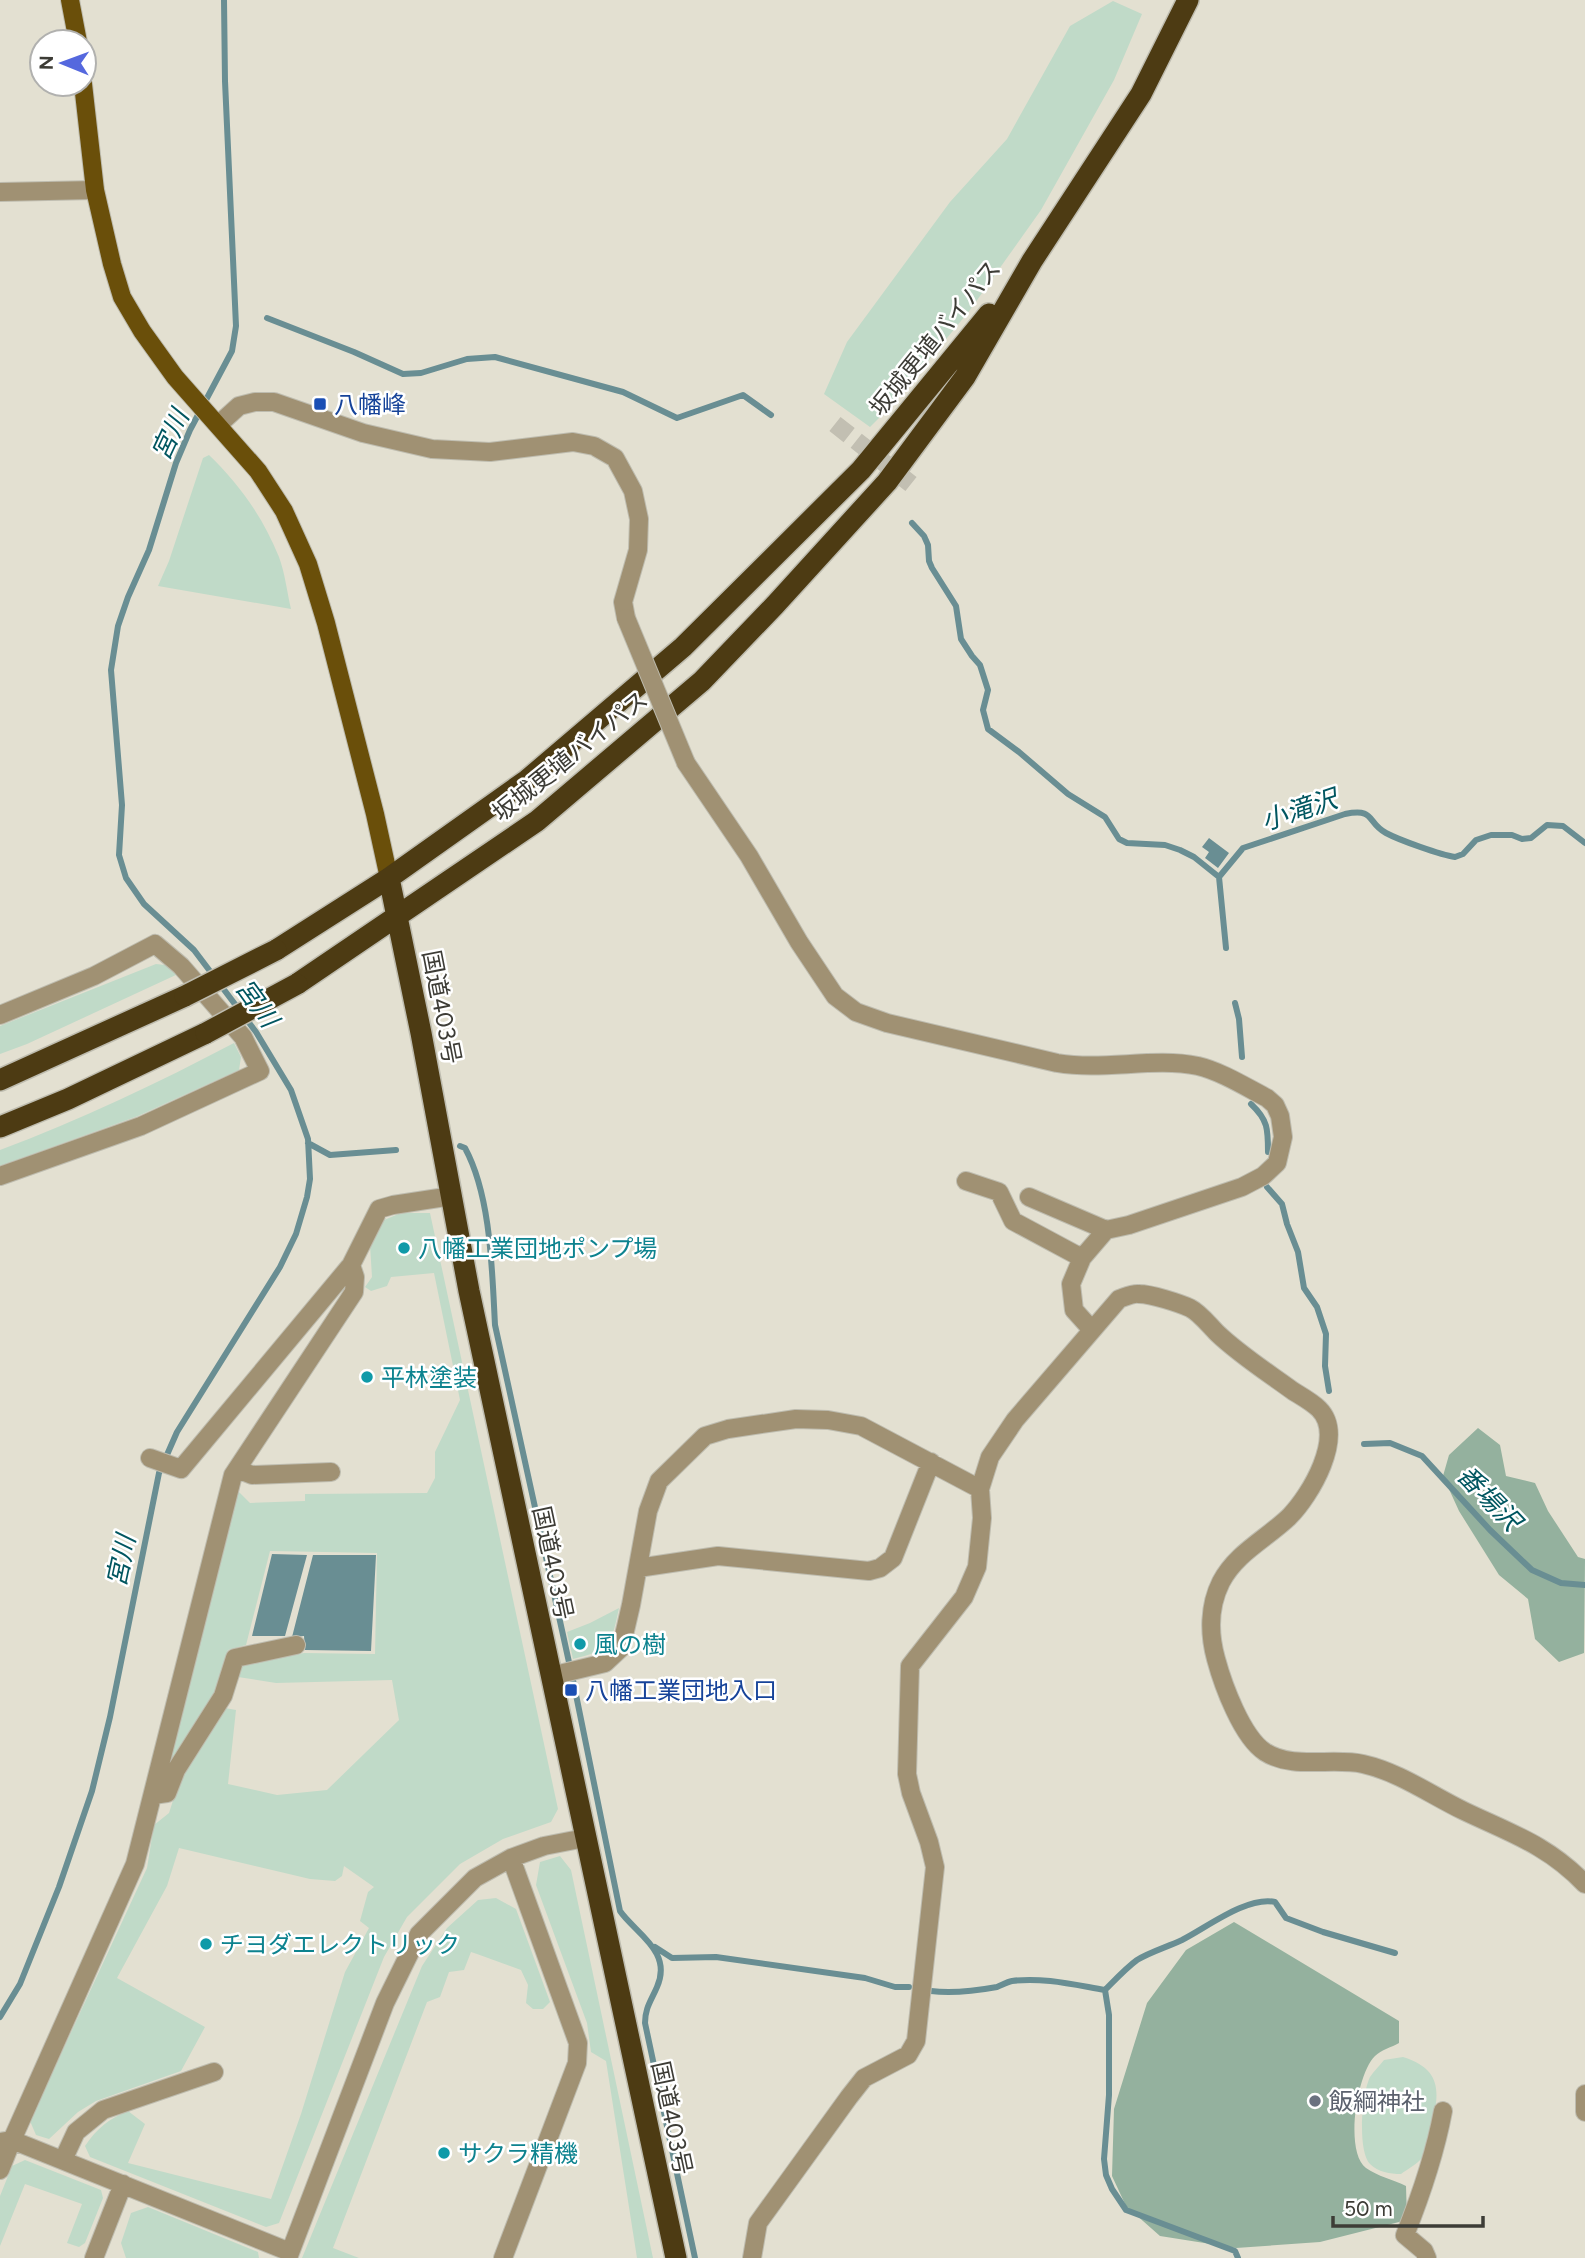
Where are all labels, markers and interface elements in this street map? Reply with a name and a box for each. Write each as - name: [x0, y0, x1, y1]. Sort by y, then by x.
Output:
- north arrow: [28, 28, 98, 98]
- text: N: [35, 55, 58, 70]
- street label: 坂城更埴バイパス: [863, 254, 1007, 422]
- place label: 八幡峰: [334, 390, 406, 419]
- marker: 八幡峰: [312, 396, 328, 412]
- water label: 宮川: [145, 402, 197, 465]
- street label: 坂城更埴バイパス: [486, 684, 654, 828]
- water label: 小滝沢: [1257, 782, 1344, 837]
- street label: 国道403号: [417, 948, 467, 1066]
- water label: 宮川: [229, 973, 287, 1036]
- place label: 八幡工業団地ポンプ場: [418, 1234, 657, 1263]
- marker: 八幡工業団地ポンプ場: [396, 1240, 412, 1256]
- place label: 平林塗装: [381, 1363, 477, 1392]
- marker: 平林塗装: [359, 1369, 375, 1385]
- water label: 番場沢: [1450, 1459, 1530, 1539]
- street label: 国道403号: [527, 1504, 579, 1622]
- water label: 宮川: [100, 1529, 143, 1590]
- place label: 風の樹: [594, 1630, 666, 1659]
- marker: 風の樹: [572, 1636, 588, 1652]
- place label: 八幡工業団地入口: [585, 1676, 777, 1705]
- marker: 八幡工業団地入口: [563, 1682, 579, 1698]
- place label: チヨダエレクトリック: [220, 1930, 460, 1959]
- marker: チヨダエレクトリック: [198, 1936, 214, 1952]
- street label: 国道403号: [646, 2059, 698, 2177]
- place label: 飯綱神社: [1329, 2087, 1425, 2116]
- marker: 飯綱神社: [1307, 2093, 1323, 2109]
- place label: サクラ精機: [458, 2139, 578, 2168]
- marker: サクラ精機: [436, 2145, 452, 2161]
- scale bar: [1333, 2184, 1484, 2228]
- text: 50 m: [1344, 2196, 1393, 2221]

